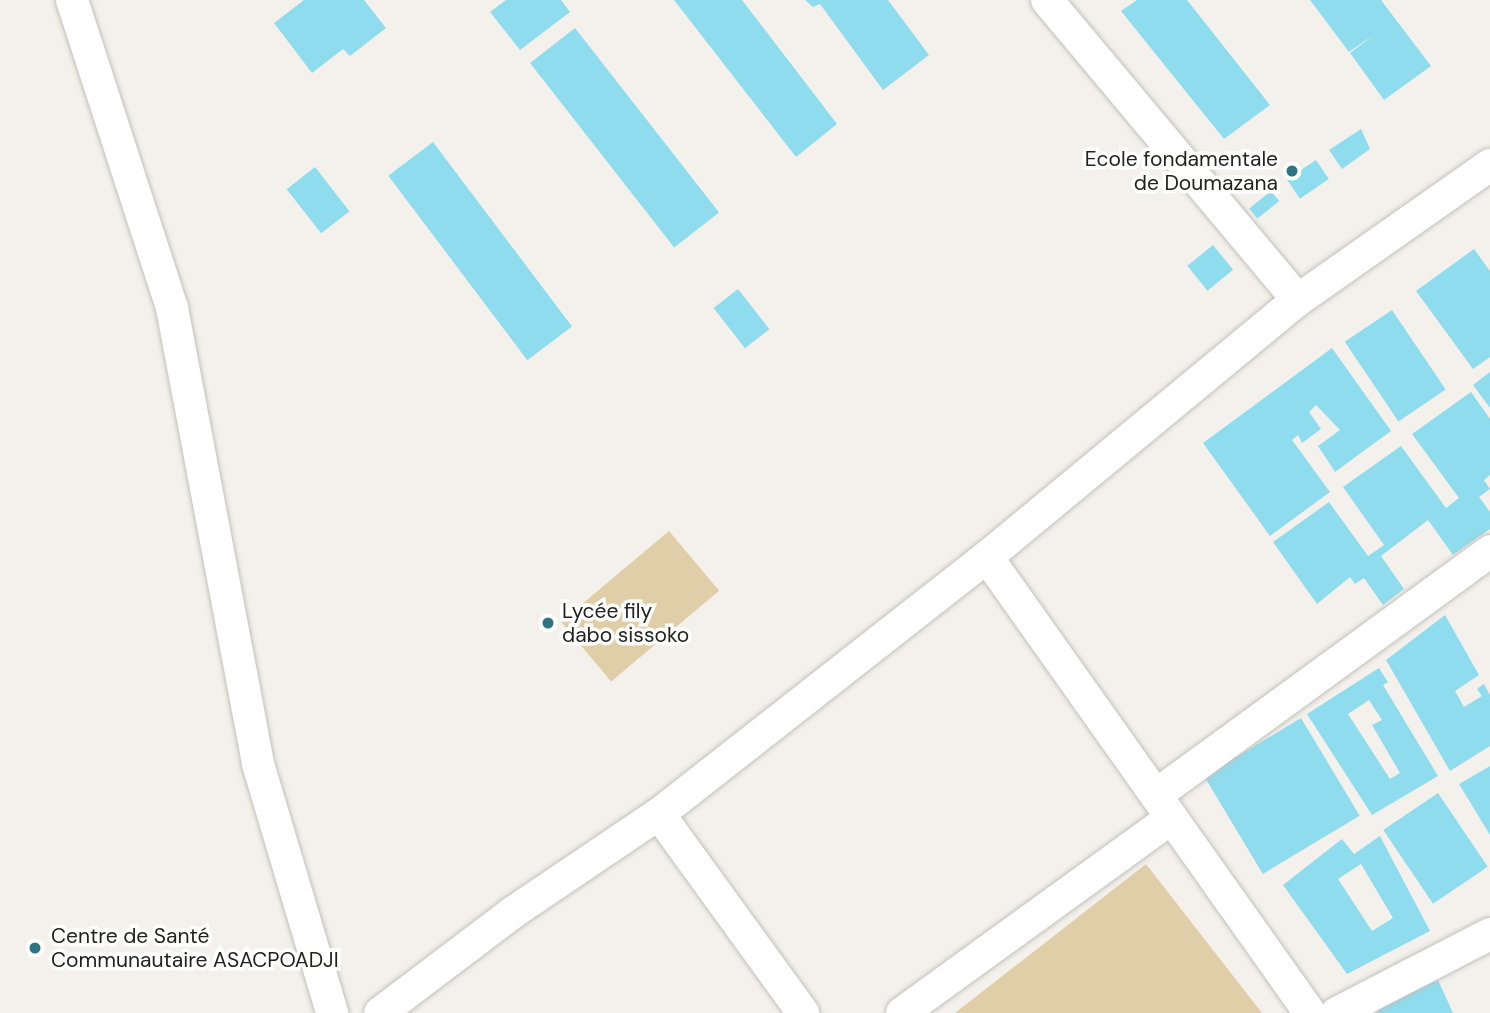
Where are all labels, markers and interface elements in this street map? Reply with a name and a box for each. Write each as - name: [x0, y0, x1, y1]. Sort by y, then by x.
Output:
- place label: Ecole fondamentale de Doumazana: [1085, 146, 1278, 196]
- marker: Ecole fondamentale de Doumazana: [1284, 163, 1300, 179]
- place label: Lycée fily dabo sissoko: [562, 598, 689, 648]
- marker: Lycée fily dabo sissoko: [540, 615, 556, 631]
- place label: Centre de Santé Communautaire ASACPOADJI: [51, 923, 339, 973]
- marker: Centre de Santé Communautaire ASACPOADJI: [25, 938, 45, 958]

